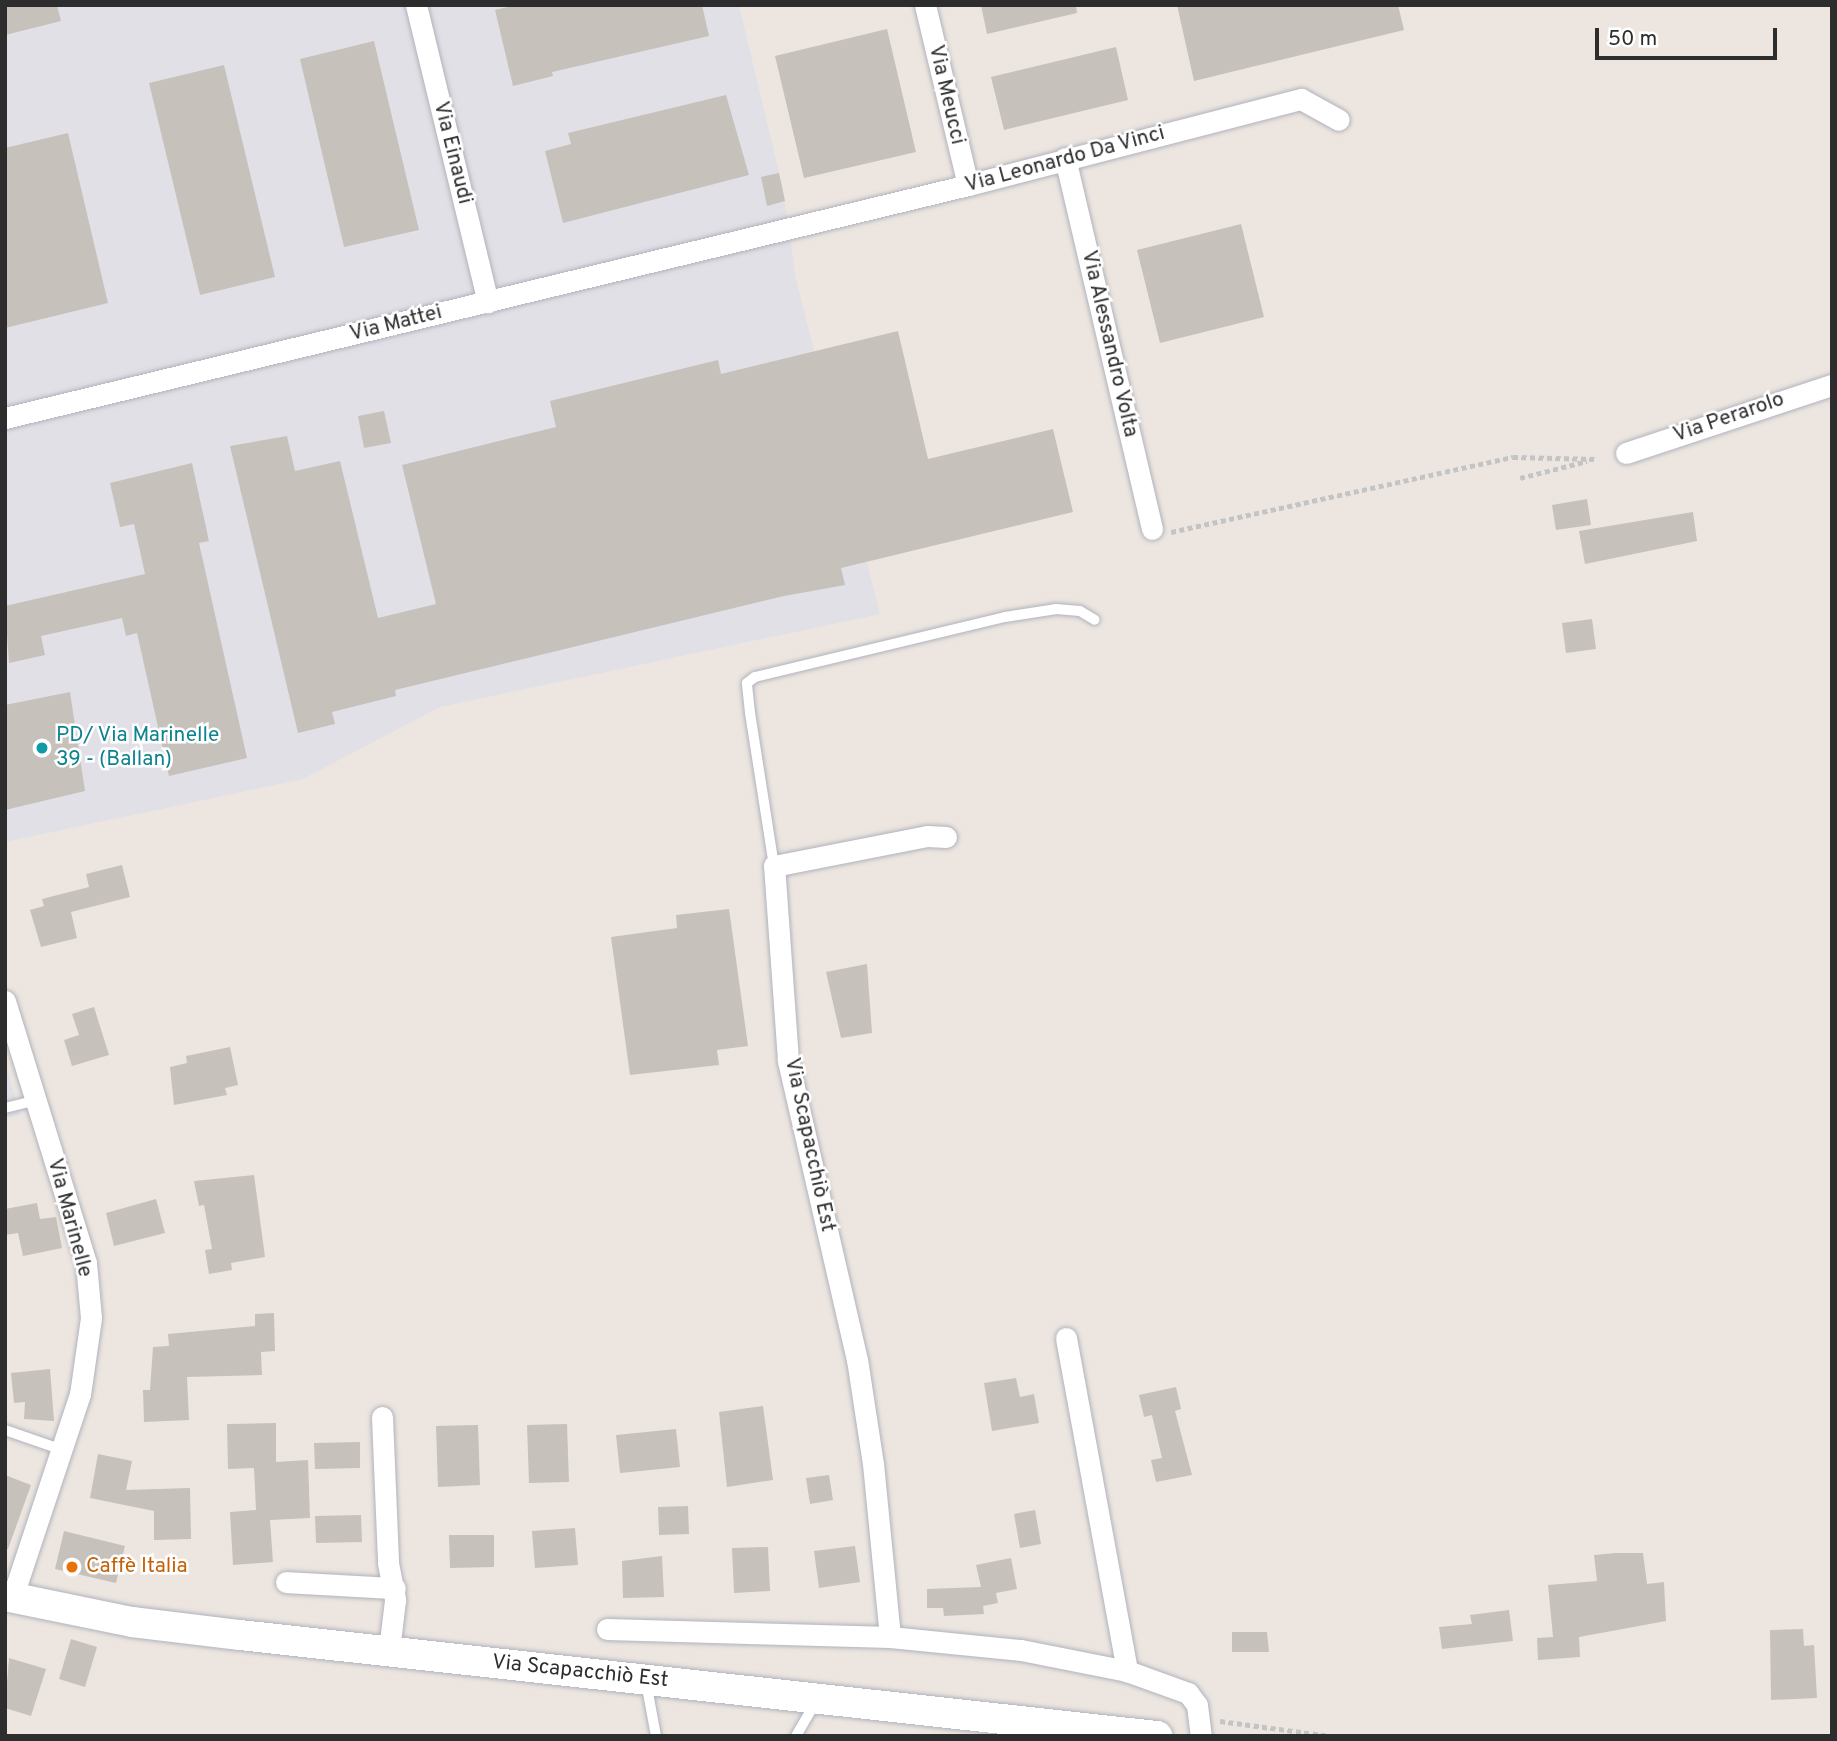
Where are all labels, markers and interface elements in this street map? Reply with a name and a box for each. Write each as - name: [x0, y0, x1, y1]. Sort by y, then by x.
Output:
- scale bar: [1599, 14, 1781, 58]
- text: 50 m: [1608, 26, 1657, 53]
- street label: Via Meucci: [922, 43, 970, 147]
- street label: Via Einaudi: [427, 99, 477, 207]
- street label: Via Leonardo Da Vinci: [962, 121, 1168, 199]
- street label: Via Alessandro Volta: [1075, 247, 1143, 441]
- street label: Via Mattei: [347, 300, 445, 348]
- street label: Via Perarolo: [1670, 387, 1788, 449]
- place label: PD/ Via Marinelle 39 - (Ballan): [56, 723, 220, 773]
- marker: PD/ Via Marinelle 39 - (Ballan): [34, 740, 50, 756]
- street label: Via Scapacchiò Est: [778, 1056, 840, 1234]
- street label: Via Marinelle: [41, 1156, 97, 1280]
- place label: Caffè Italia: [86, 1554, 188, 1580]
- marker: Caffè Italia: [64, 1559, 80, 1575]
- street label: Via Scapacchiò Est: [491, 1650, 669, 1694]

